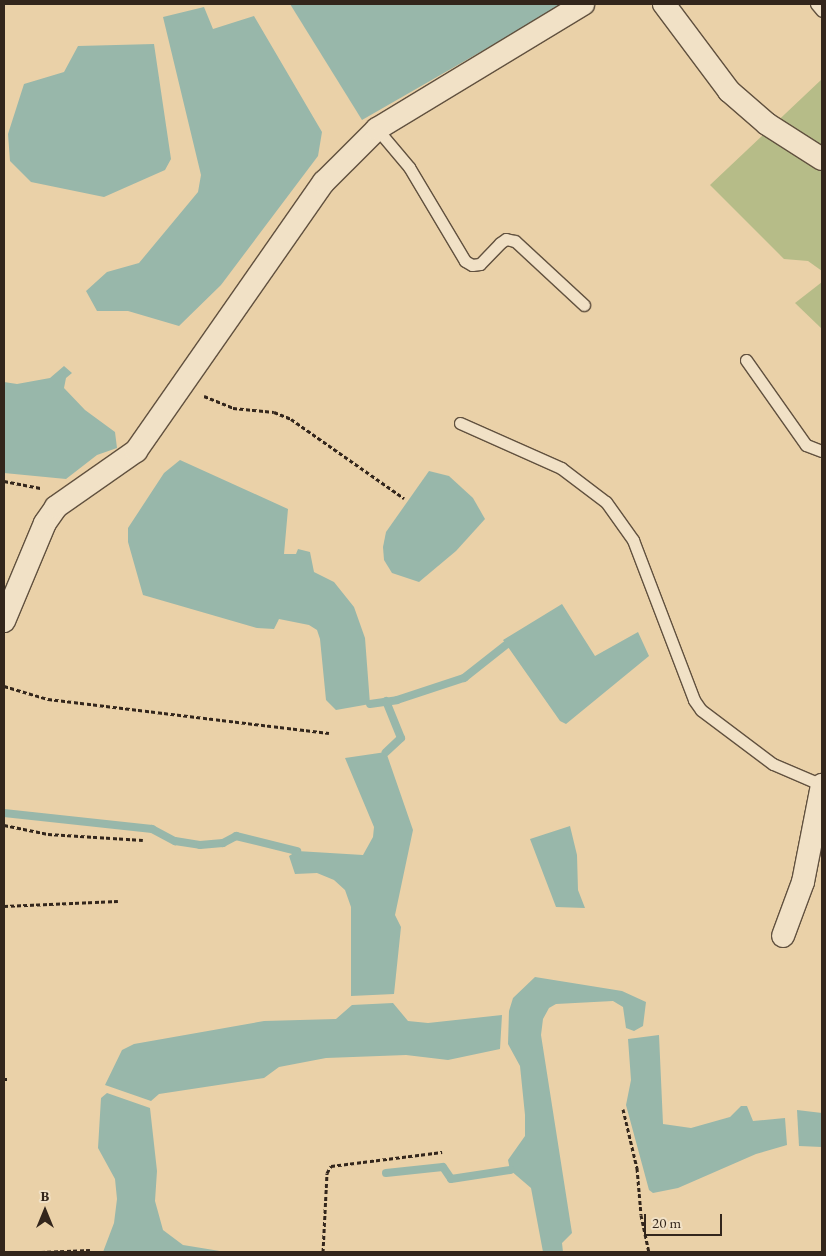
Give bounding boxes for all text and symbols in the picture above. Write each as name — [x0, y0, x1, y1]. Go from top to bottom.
north arrow — [20, 1186, 70, 1236]
text: B — [41, 1187, 49, 1205]
scale bar — [646, 1204, 724, 1236]
text: 20 m — [652, 1213, 681, 1232]

